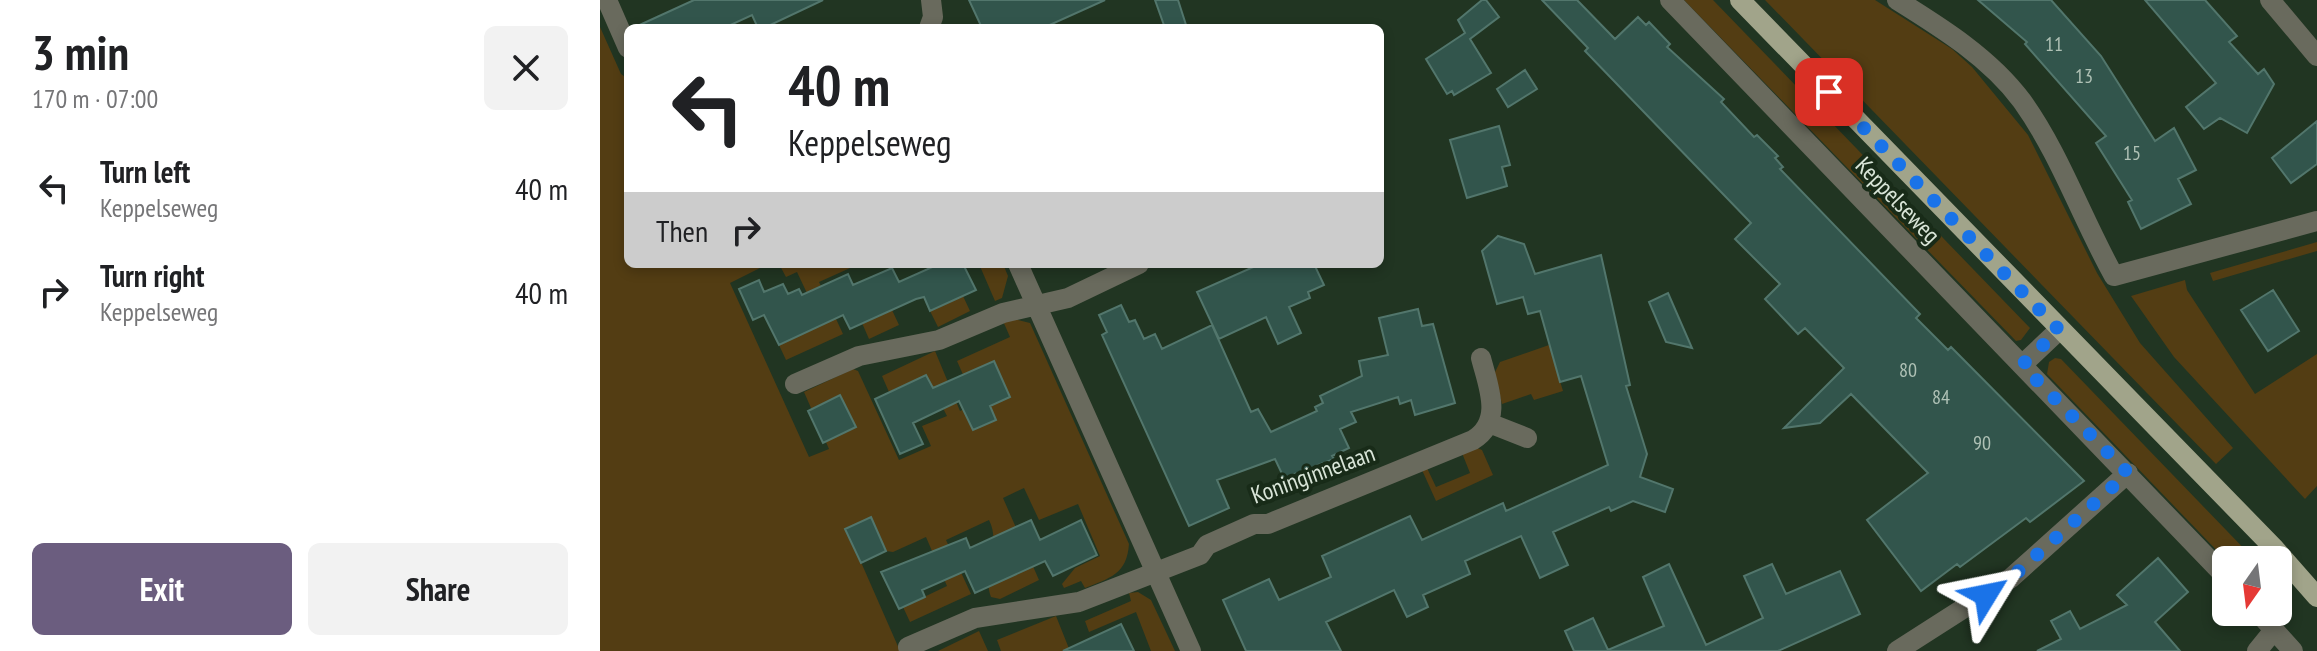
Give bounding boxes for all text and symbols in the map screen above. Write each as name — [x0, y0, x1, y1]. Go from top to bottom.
text: 3 min — [32, 21, 129, 83]
button: close — [484, 26, 568, 110]
house number: 11 — [2045, 31, 2063, 57]
text: 40 m — [788, 49, 890, 121]
icon: left — [656, 56, 760, 160]
pin — [1795, 58, 1863, 126]
house number: 13 — [2075, 63, 2093, 89]
icon: arrive — [1807, 70, 1851, 114]
text: 170 m · 07:00 — [32, 82, 158, 115]
text: Keppelseweg — [788, 119, 952, 166]
house number: 15 — [2123, 140, 2141, 166]
street label: Keppelseweg — [1849, 150, 1947, 250]
text: Turn left — [100, 152, 190, 191]
icon: left — [32, 166, 76, 210]
text: 40 m — [515, 169, 568, 208]
text: Keppelseweg — [100, 191, 218, 224]
icon: right — [724, 208, 768, 252]
text: Then — [656, 211, 708, 250]
text: Turn right — [100, 256, 204, 295]
icon: right — [32, 270, 76, 314]
text: 40 m — [515, 273, 568, 312]
text: Keppelseweg — [100, 295, 218, 328]
house number: 80 — [1899, 357, 1917, 383]
house number: 84 — [1932, 384, 1950, 410]
house number: 90 — [1973, 430, 1991, 456]
street label: Koninginnelaan — [1247, 437, 1379, 511]
button: Exit — [32, 543, 292, 635]
button: Share — [308, 543, 568, 635]
north arrow — [2212, 546, 2292, 626]
map controls — [2212, 546, 2292, 626]
position arrow — [1944, 553, 2028, 637]

